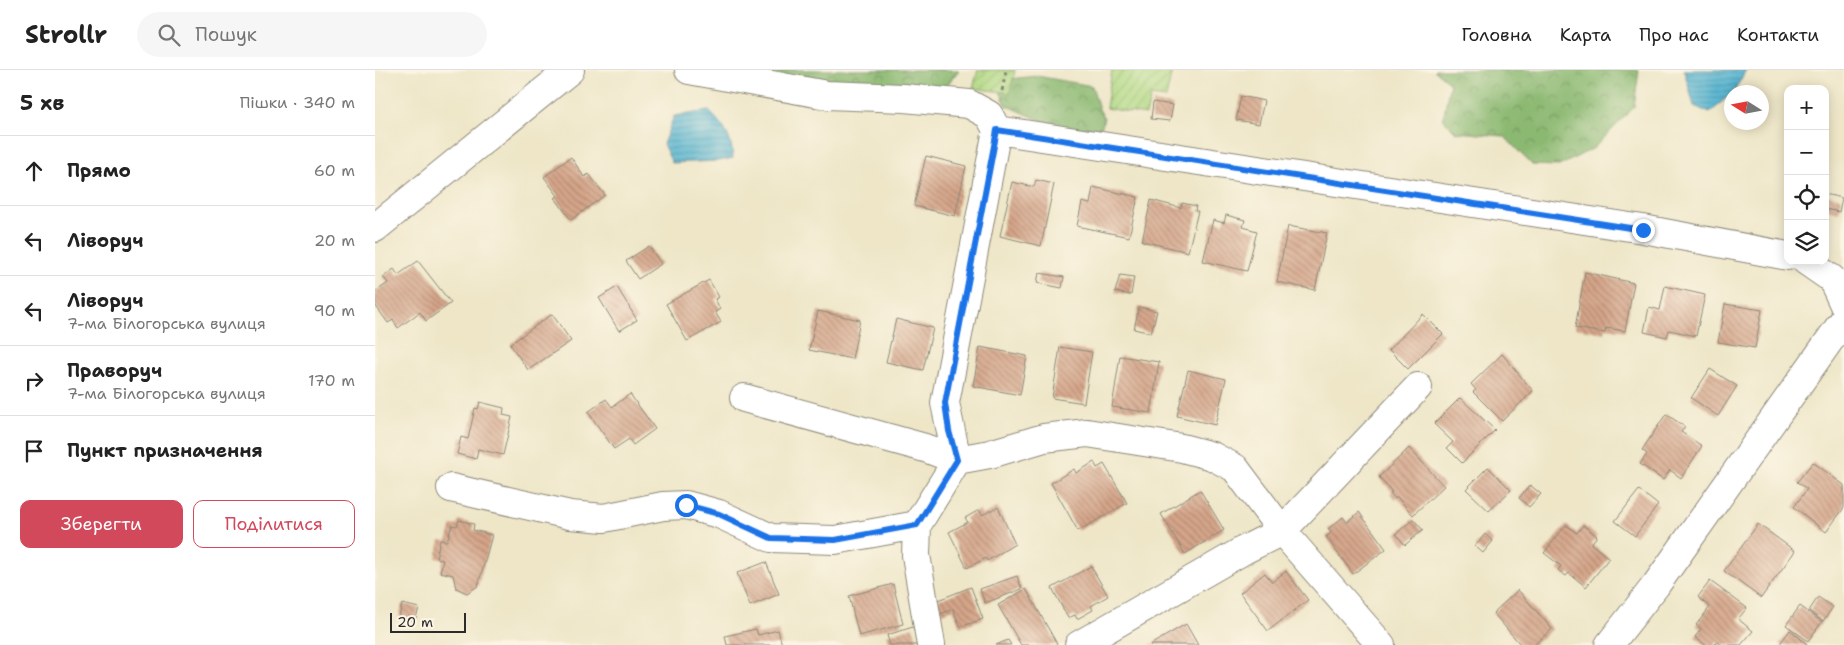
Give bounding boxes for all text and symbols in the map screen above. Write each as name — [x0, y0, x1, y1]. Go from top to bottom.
search box — [137, 12, 487, 57]
text: Strollr — [25, 19, 107, 51]
icon: search — [155, 21, 183, 49]
text: Пошук — [195, 22, 257, 47]
text: Головна — [1461, 23, 1532, 47]
text: Карта — [1560, 23, 1611, 47]
text: Про нас — [1639, 23, 1709, 47]
text: Контакти — [1737, 23, 1819, 47]
north arrow — [1724, 85, 1769, 130]
map controls — [1784, 85, 1829, 265]
button: + — [1784, 85, 1829, 130]
text: 5 хв — [20, 89, 64, 117]
text: Пішки · 340 m — [240, 92, 355, 113]
button: − — [1784, 130, 1829, 175]
icon: ahead — [20, 157, 48, 185]
text: Прямо — [67, 158, 131, 183]
text: 60 m — [314, 160, 355, 181]
button: locate — [1784, 175, 1829, 220]
route end — [1632, 219, 1655, 242]
button: layers — [1784, 220, 1829, 265]
icon: left — [20, 227, 48, 255]
text: Ліворуч — [67, 228, 143, 253]
text: 20 m — [314, 230, 355, 251]
text: Ліворуч — [67, 288, 143, 313]
icon: left — [20, 297, 48, 325]
text: 90 m — [314, 300, 355, 321]
text: 7-ма Білогорська вулиця — [67, 313, 266, 334]
text: Праворуч — [67, 358, 162, 383]
icon: right — [20, 367, 48, 395]
text: 170 m — [308, 370, 355, 391]
text: 7-ма Білогорська вулиця — [67, 383, 266, 404]
icon: arrive — [20, 437, 48, 465]
text: Пункт призначення — [67, 438, 263, 463]
route start — [675, 494, 698, 517]
button: Зберегти — [20, 500, 183, 548]
button: Поділитися — [193, 500, 355, 548]
scale bar — [390, 610, 466, 633]
text: 20 m — [397, 613, 433, 631]

